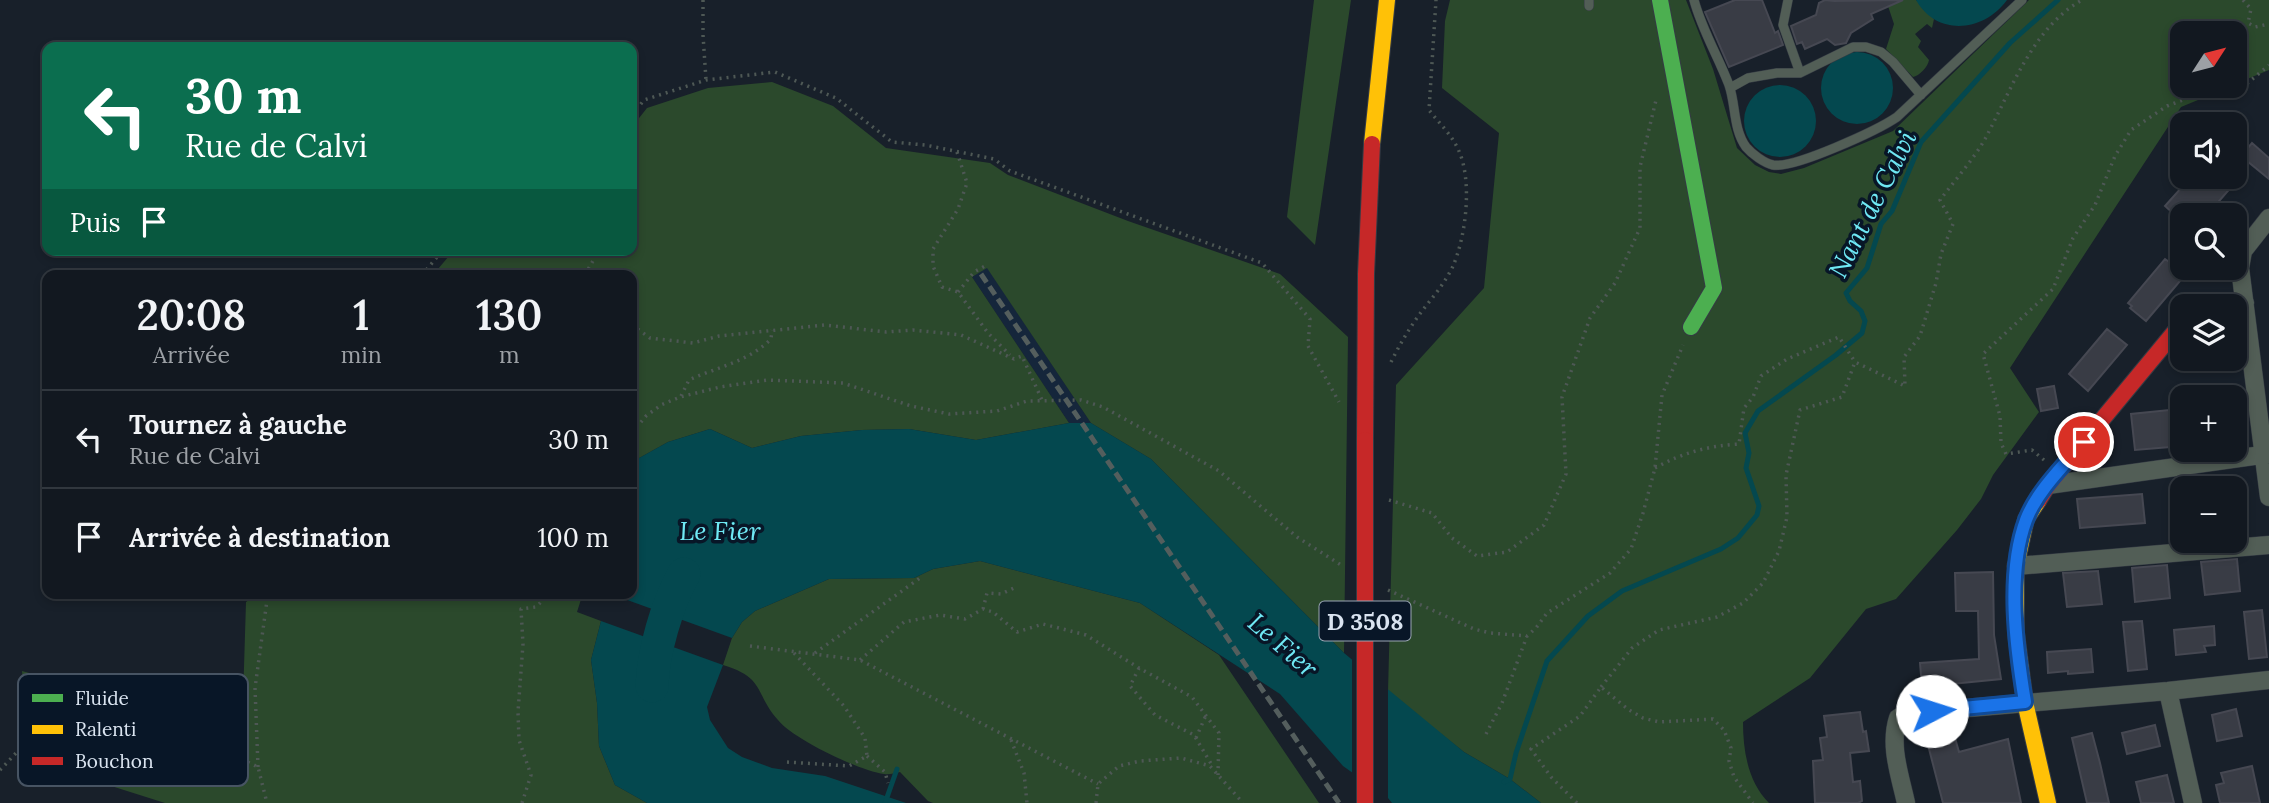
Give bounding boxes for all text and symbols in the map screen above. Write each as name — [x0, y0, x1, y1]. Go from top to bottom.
north arrow — [2170, 21, 2247, 98]
map controls — [2170, 21, 2247, 553]
text: 30 m — [185, 64, 302, 126]
icon: left — [70, 70, 161, 161]
button: sound — [2170, 112, 2247, 189]
water label: Nant de Calvi — [1821, 124, 1924, 283]
text: Rue de Calvi — [185, 125, 367, 166]
icon: arrive — [135, 203, 173, 241]
button: search — [2170, 203, 2247, 280]
text: Puis — [70, 206, 121, 239]
text: 20:08 — [136, 288, 246, 342]
text: 1 — [353, 288, 369, 342]
text: 130 — [476, 288, 543, 342]
button: layers — [2170, 294, 2247, 371]
text: Arrivée — [153, 340, 230, 369]
text: min — [341, 340, 382, 369]
text: m — [499, 340, 520, 369]
button: + — [2170, 385, 2247, 462]
text: Tournez à gauche — [129, 408, 347, 441]
pin — [2054, 412, 2114, 472]
icon: left — [70, 420, 108, 458]
text: 30 m — [548, 423, 609, 456]
icon: arrive — [2065, 423, 2103, 461]
text: Rue de Calvi — [129, 441, 260, 470]
button: − — [2170, 476, 2247, 553]
water label: Le Fier — [679, 514, 761, 547]
icon: arrive — [70, 518, 108, 556]
text: Arrivée à destination — [129, 521, 390, 554]
text: 100 m — [537, 521, 609, 554]
road number: D 3508 — [1320, 601, 1410, 640]
water label: Le Fier — [1241, 606, 1325, 684]
legend — [18, 674, 248, 786]
position arrow — [1895, 674, 1969, 748]
text: Fluide — [75, 686, 129, 710]
text: Ralenti — [75, 717, 136, 741]
text: Bouchon — [75, 749, 153, 773]

